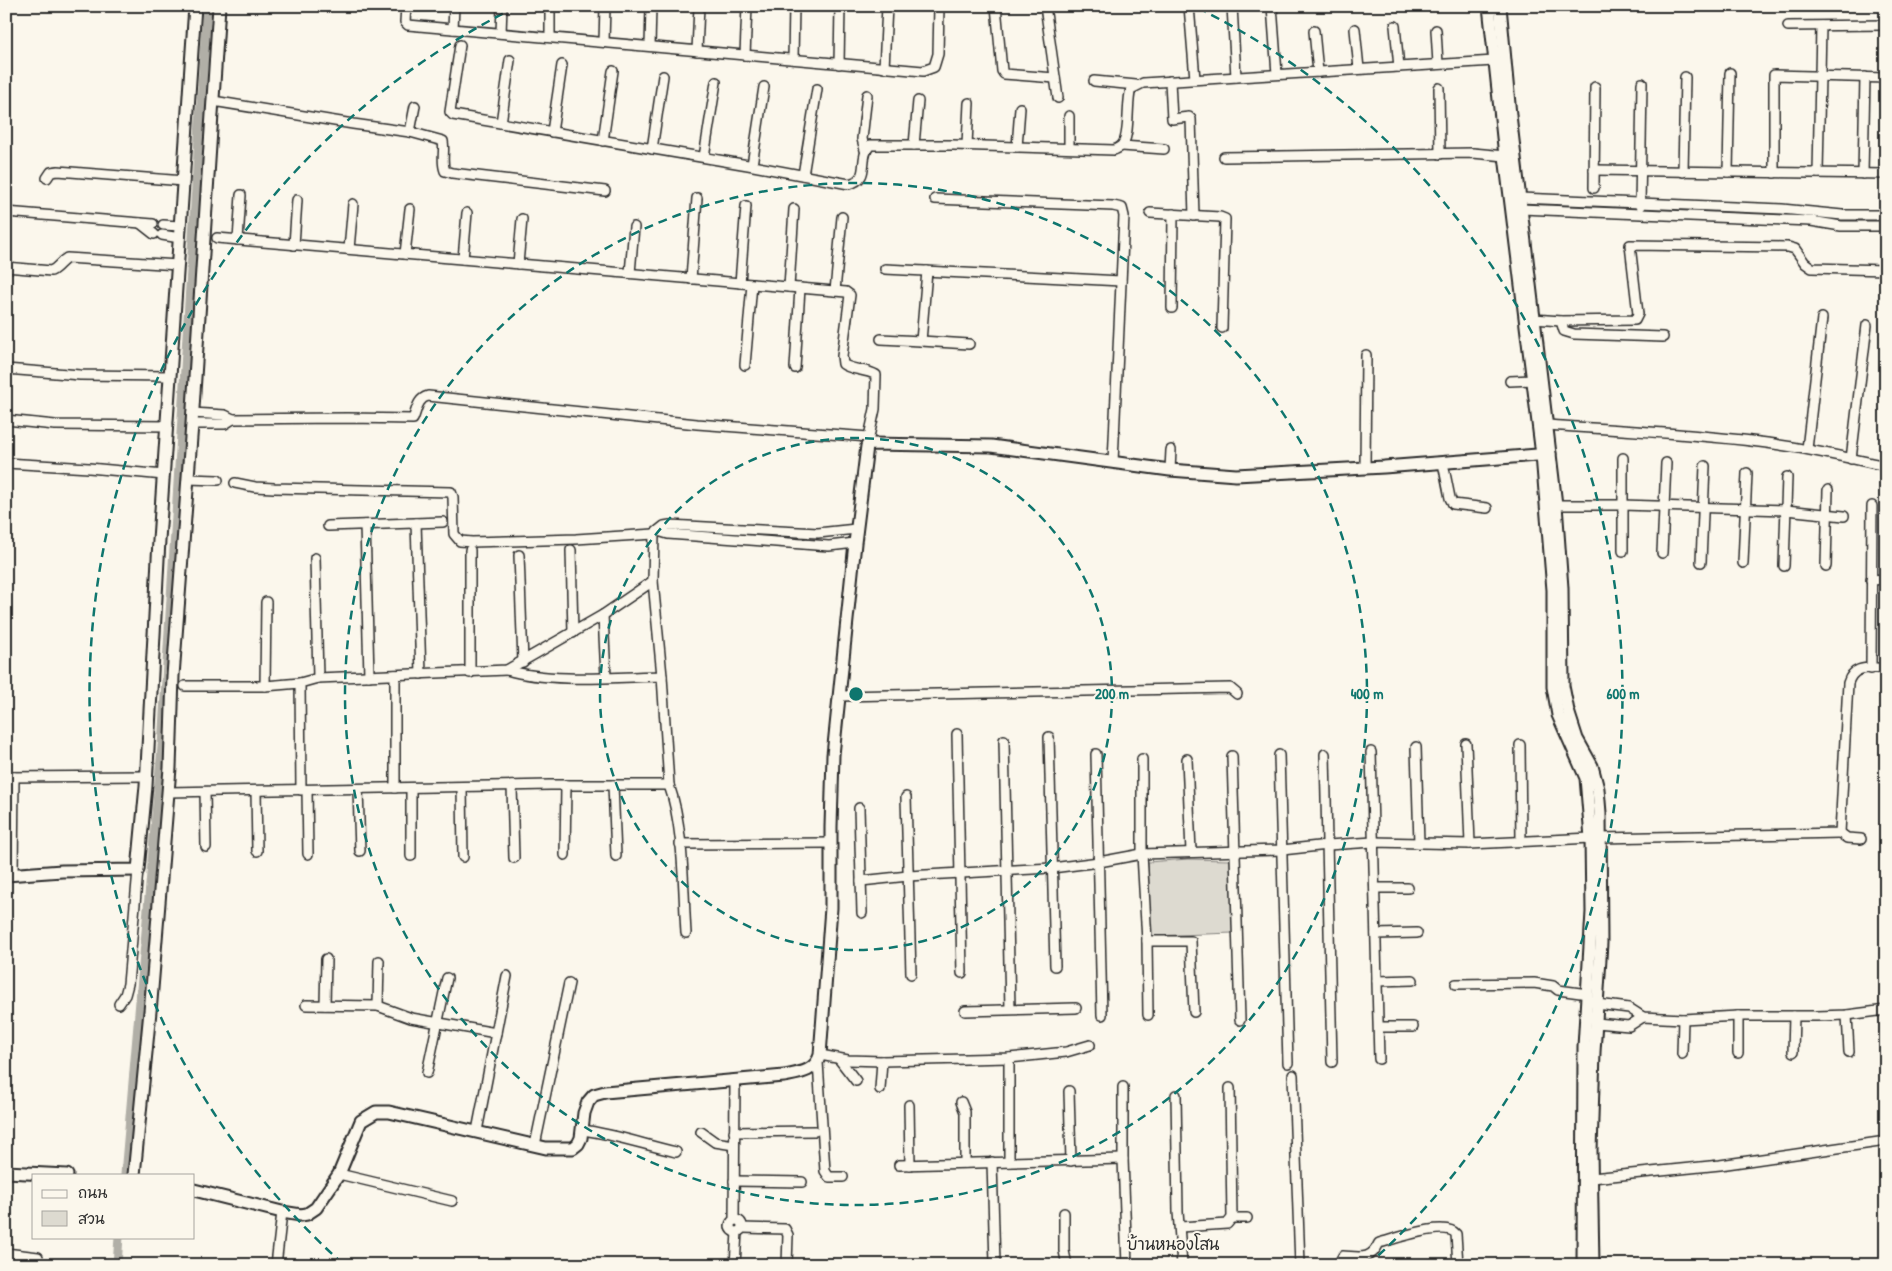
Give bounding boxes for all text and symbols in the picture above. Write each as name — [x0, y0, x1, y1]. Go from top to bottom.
text: 200 m — [1095, 683, 1129, 704]
text: 400 m — [1351, 683, 1383, 704]
text: 600 m — [1606, 683, 1640, 704]
centre of rings — [847, 685, 865, 703]
legend — [32, 1174, 195, 1238]
text: ถนน — [78, 1182, 107, 1203]
text: สวน — [78, 1208, 105, 1229]
district label: บ้านหนองโสน — [1127, 1233, 1220, 1255]

